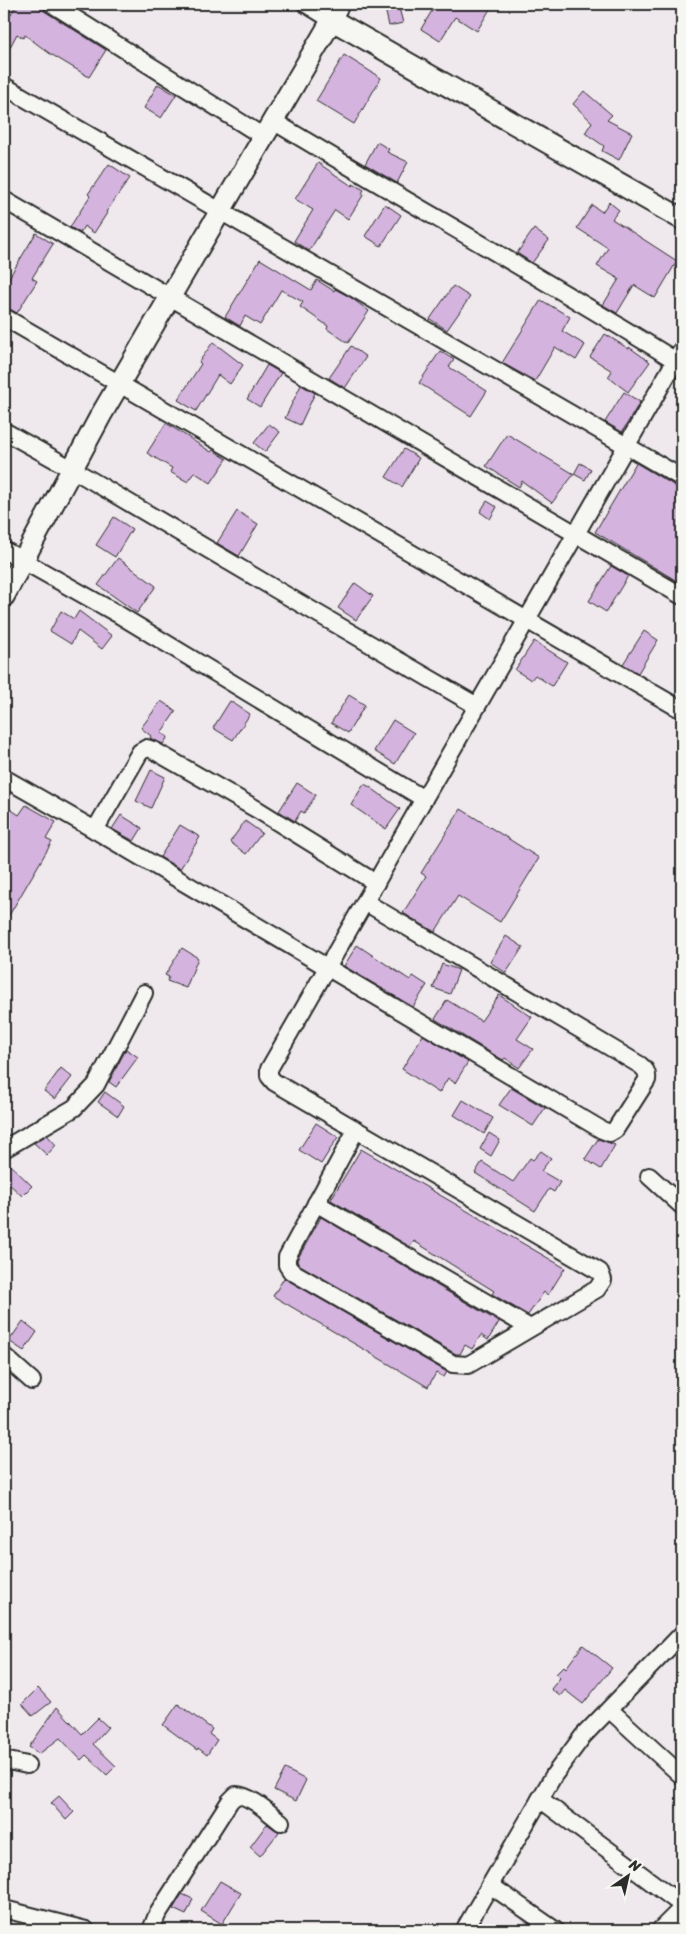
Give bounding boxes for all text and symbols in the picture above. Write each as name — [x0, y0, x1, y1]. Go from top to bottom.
north arrow — [604, 1852, 654, 1902]
text: N — [623, 1852, 646, 1879]

